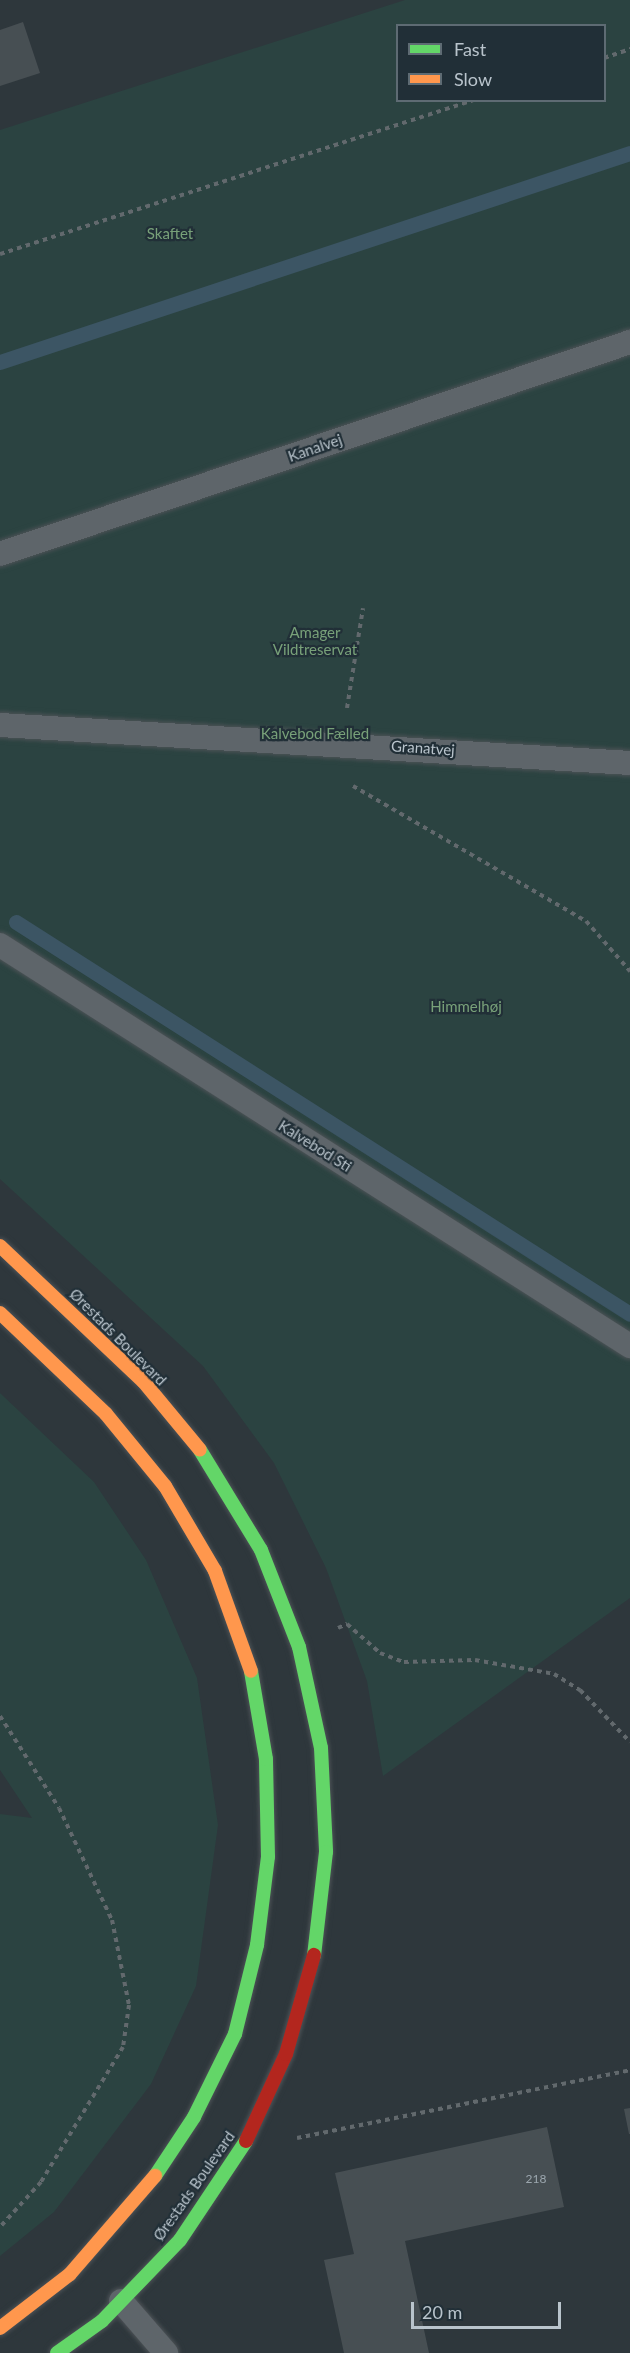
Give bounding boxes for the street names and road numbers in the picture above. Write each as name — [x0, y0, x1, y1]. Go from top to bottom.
street label: Kanalvej — [286, 430, 344, 466]
street label: Granatvej — [391, 737, 455, 759]
street label: Kalvebod Sti — [275, 1117, 355, 1175]
street label: Ørestads Boulevard — [66, 1285, 170, 1389]
street label: Ørestads Boulevard — [150, 2128, 238, 2244]

